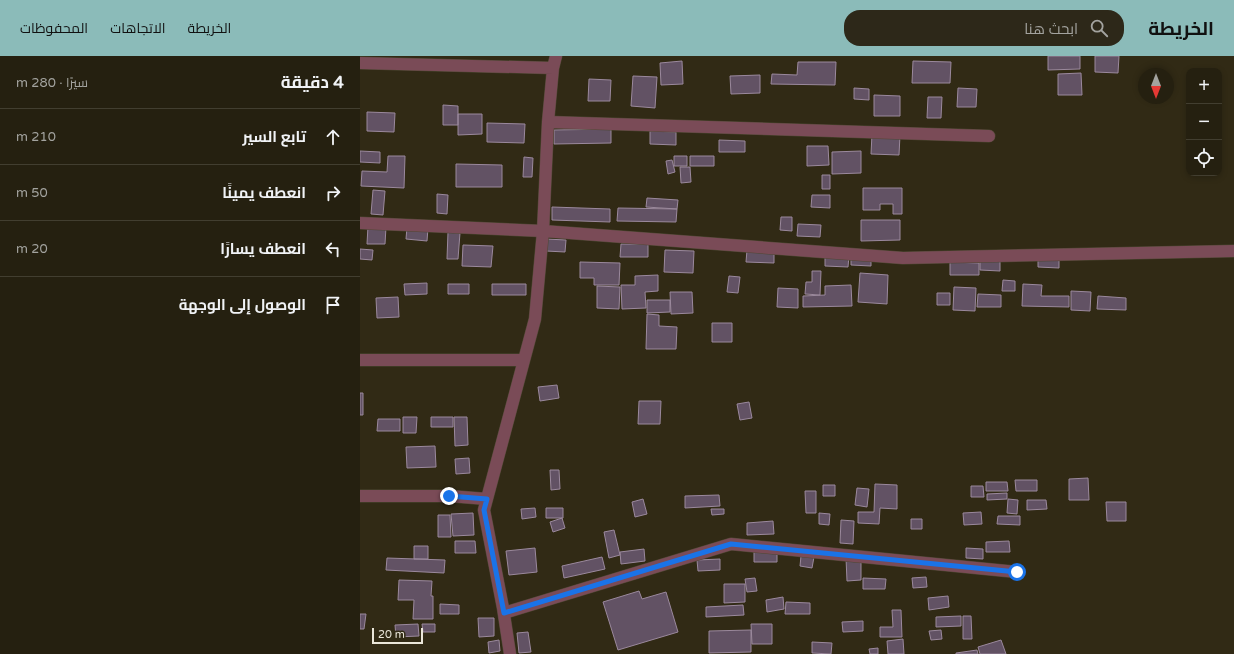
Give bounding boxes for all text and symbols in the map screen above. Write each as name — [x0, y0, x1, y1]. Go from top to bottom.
search box — [844, 10, 1124, 46]
icon: search — [1088, 17, 1110, 39]
text: الخريطة — [1148, 18, 1214, 40]
text: المحفوظات — [20, 20, 88, 37]
text: الاتجاهات — [110, 20, 166, 37]
text: الخريطة — [188, 20, 231, 37]
text: ابحث هنا — [1024, 20, 1078, 38]
north arrow — [1138, 68, 1174, 104]
map controls — [1186, 68, 1222, 176]
button: + — [1186, 68, 1222, 104]
text: 4 دقيقة — [281, 72, 344, 93]
text: سيرًا · 280 m — [16, 75, 88, 91]
button: − — [1186, 104, 1222, 140]
icon: ahead — [322, 126, 344, 148]
text: تابع السير — [242, 128, 306, 146]
text: 210 m — [16, 129, 56, 145]
button: locate — [1186, 140, 1222, 176]
icon: right — [322, 182, 344, 204]
text: انعطف يمينًا — [222, 184, 306, 202]
text: 50 m — [16, 185, 48, 201]
icon: left — [322, 238, 344, 260]
text: انعطف يسارًا — [220, 240, 306, 258]
text: 20 m — [16, 241, 48, 257]
icon: arrive — [322, 294, 344, 316]
text: الوصول إلى الوجهة — [179, 296, 306, 314]
route end — [440, 487, 458, 505]
route start — [1008, 563, 1026, 581]
scale bar — [372, 626, 423, 645]
text: 20 m — [378, 628, 405, 641]

